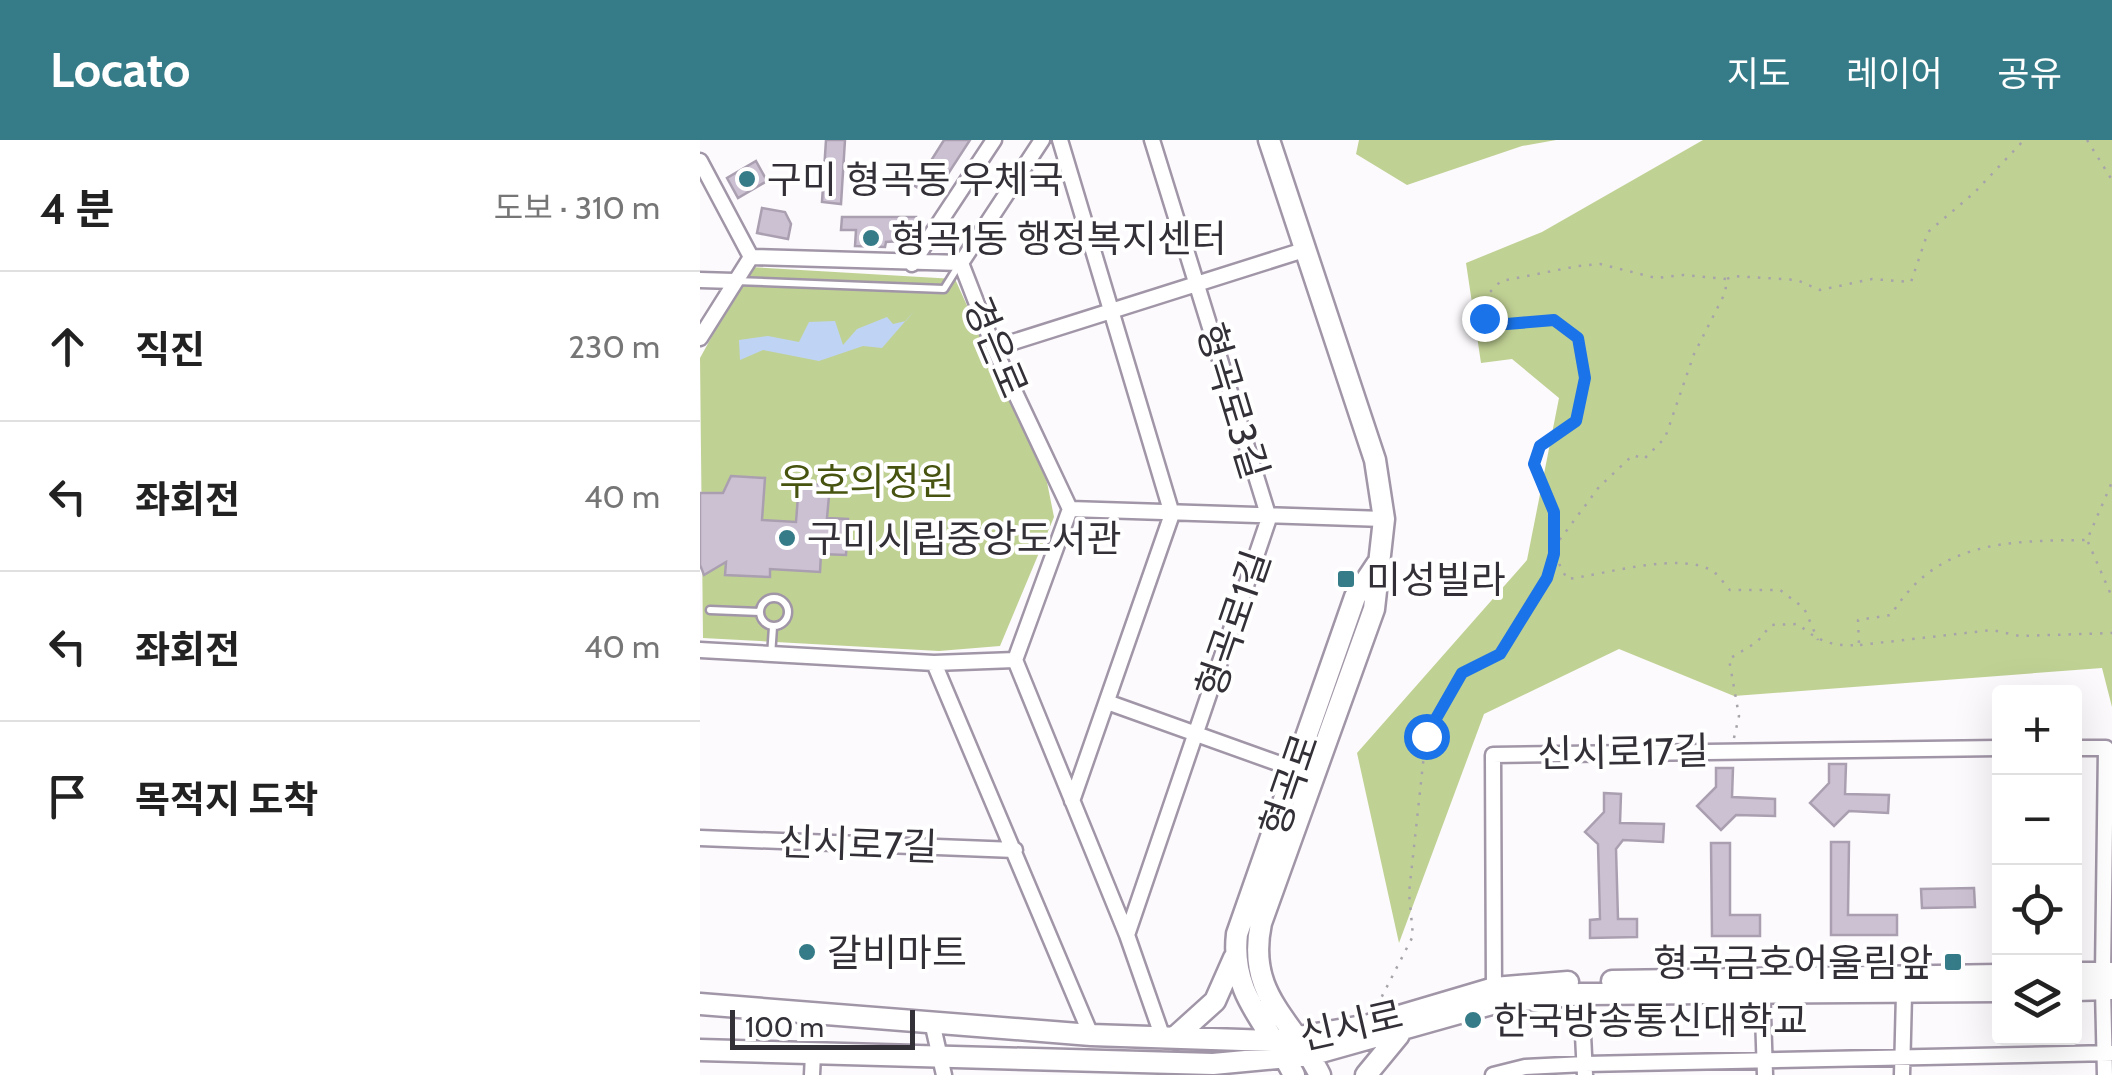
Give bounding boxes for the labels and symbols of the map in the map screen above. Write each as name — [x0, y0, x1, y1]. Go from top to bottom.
place label: 구미 형곡동 우체국 — [767, 156, 1064, 203]
marker: 구미 형곡동 우체국 — [736, 168, 758, 190]
place label: 형곡1동 행정복지센터 — [891, 215, 1227, 262]
marker: 형곡1동 행정복지센터 — [860, 227, 882, 249]
street label: 경은로 — [954, 290, 1038, 404]
route end — [1462, 296, 1508, 342]
street label: 형곡로3길 — [1187, 317, 1279, 485]
park label: 우호의정원 — [780, 458, 954, 505]
place label: 구미시립중앙도서관 — [807, 515, 1122, 562]
marker: 구미시립중앙도서관 — [776, 527, 798, 549]
street label: 형곡로1길 — [1186, 544, 1280, 704]
place label: 미성빌라 — [1366, 556, 1506, 603]
marker: 미성빌라 — [1335, 568, 1357, 590]
route start — [1404, 714, 1450, 760]
street label: 신시로17길 — [1537, 727, 1709, 777]
street label: 형곡로 — [1250, 728, 1328, 842]
street label: 신시로7길 — [778, 818, 938, 870]
place label: 갈비마트 — [827, 929, 967, 976]
place label: 형곡금호어울림앞 — [1653, 939, 1933, 986]
marker: 갈비마트 — [796, 941, 818, 963]
marker: 형곡금호어울림앞 — [1942, 951, 1964, 973]
street label: 신시로 — [1295, 990, 1407, 1060]
place label: 한국방송통신대학교 — [1493, 997, 1808, 1044]
scale bar — [730, 1005, 915, 1050]
marker: 한국방송통신대학교 — [1462, 1009, 1484, 1031]

